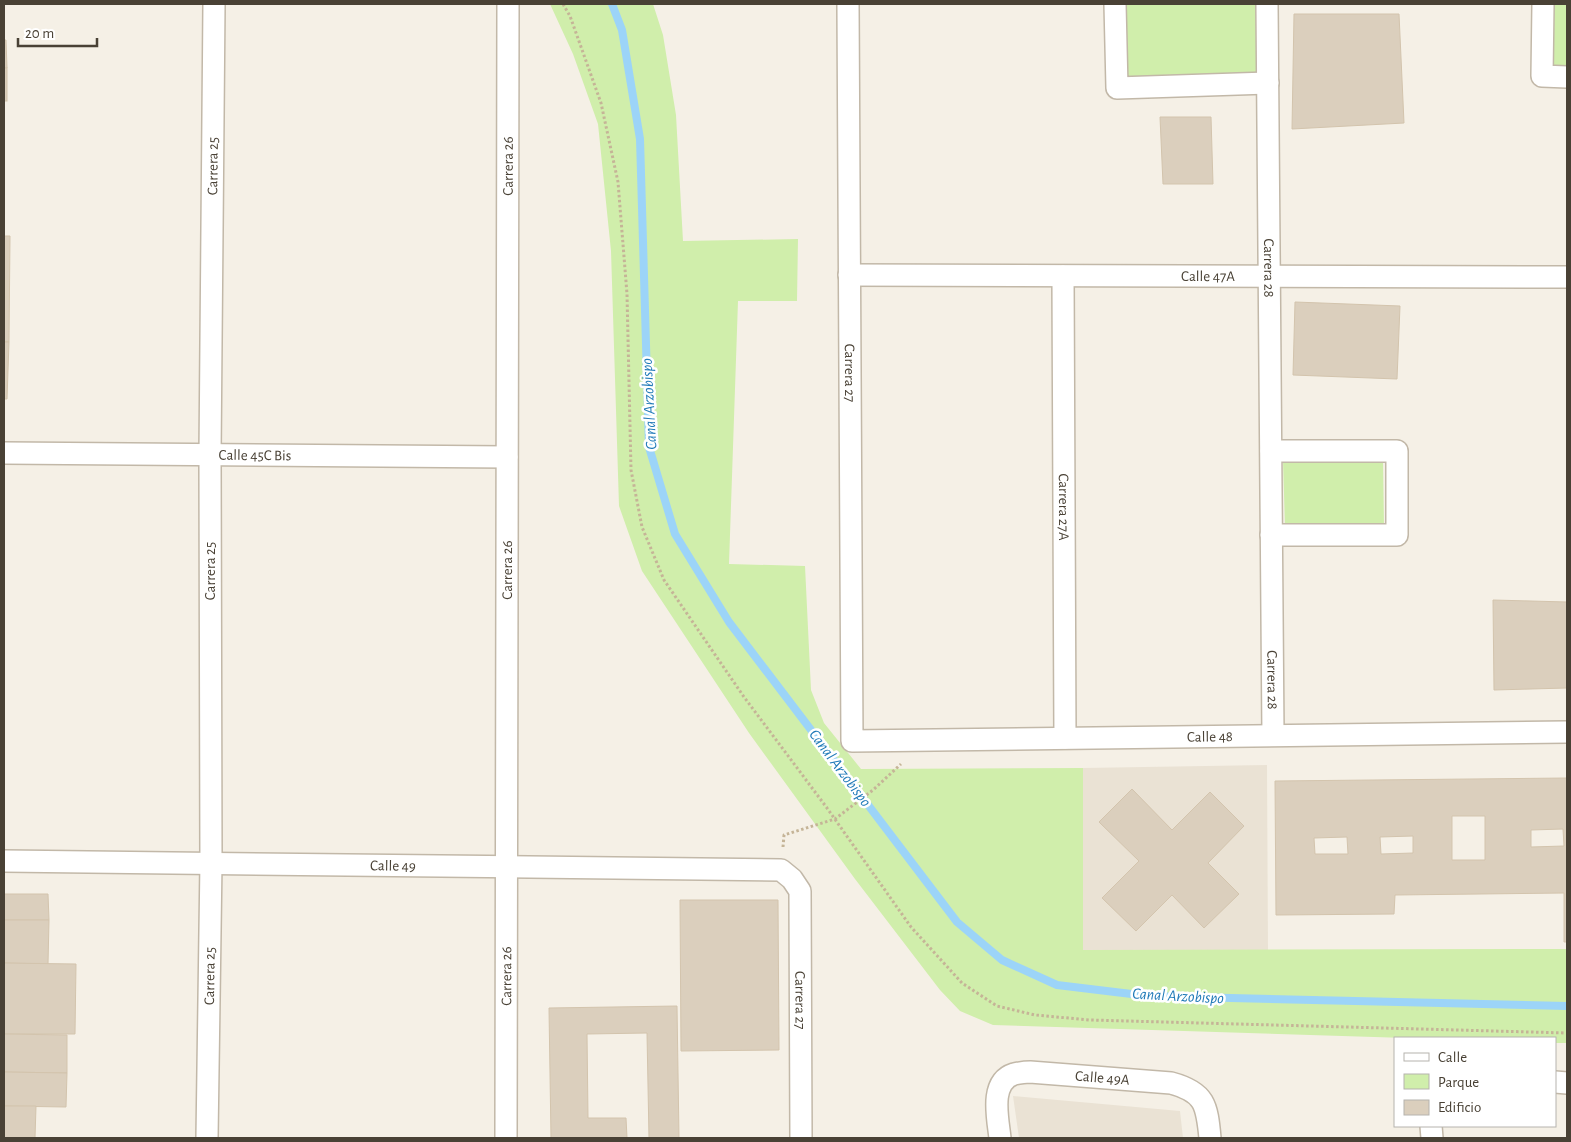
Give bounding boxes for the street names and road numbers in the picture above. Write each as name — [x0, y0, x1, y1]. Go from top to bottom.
street label: Carrera 26 — [500, 136, 515, 196]
street label: Carrera 25 — [205, 137, 220, 195]
street label: Carrera 28 — [1261, 238, 1277, 298]
street label: Calle 47A — [1181, 268, 1235, 284]
street label: Carrera 27 — [842, 344, 858, 402]
street label: Calle 45C Bis — [219, 447, 291, 463]
street label: Carrera 27A — [1056, 473, 1072, 541]
street label: Carrera 26 — [499, 540, 515, 600]
street label: Carrera 25 — [203, 542, 218, 600]
street label: Carrera 28 — [1265, 650, 1280, 710]
street label: Calle 48 — [1187, 729, 1233, 744]
street label: Calle 49 — [370, 858, 416, 873]
street label: Carrera 26 — [499, 946, 514, 1006]
street label: Carrera 25 — [201, 947, 217, 1005]
street label: Carrera 27 — [793, 971, 808, 1030]
street label: Calle 49A — [1075, 1068, 1130, 1087]

